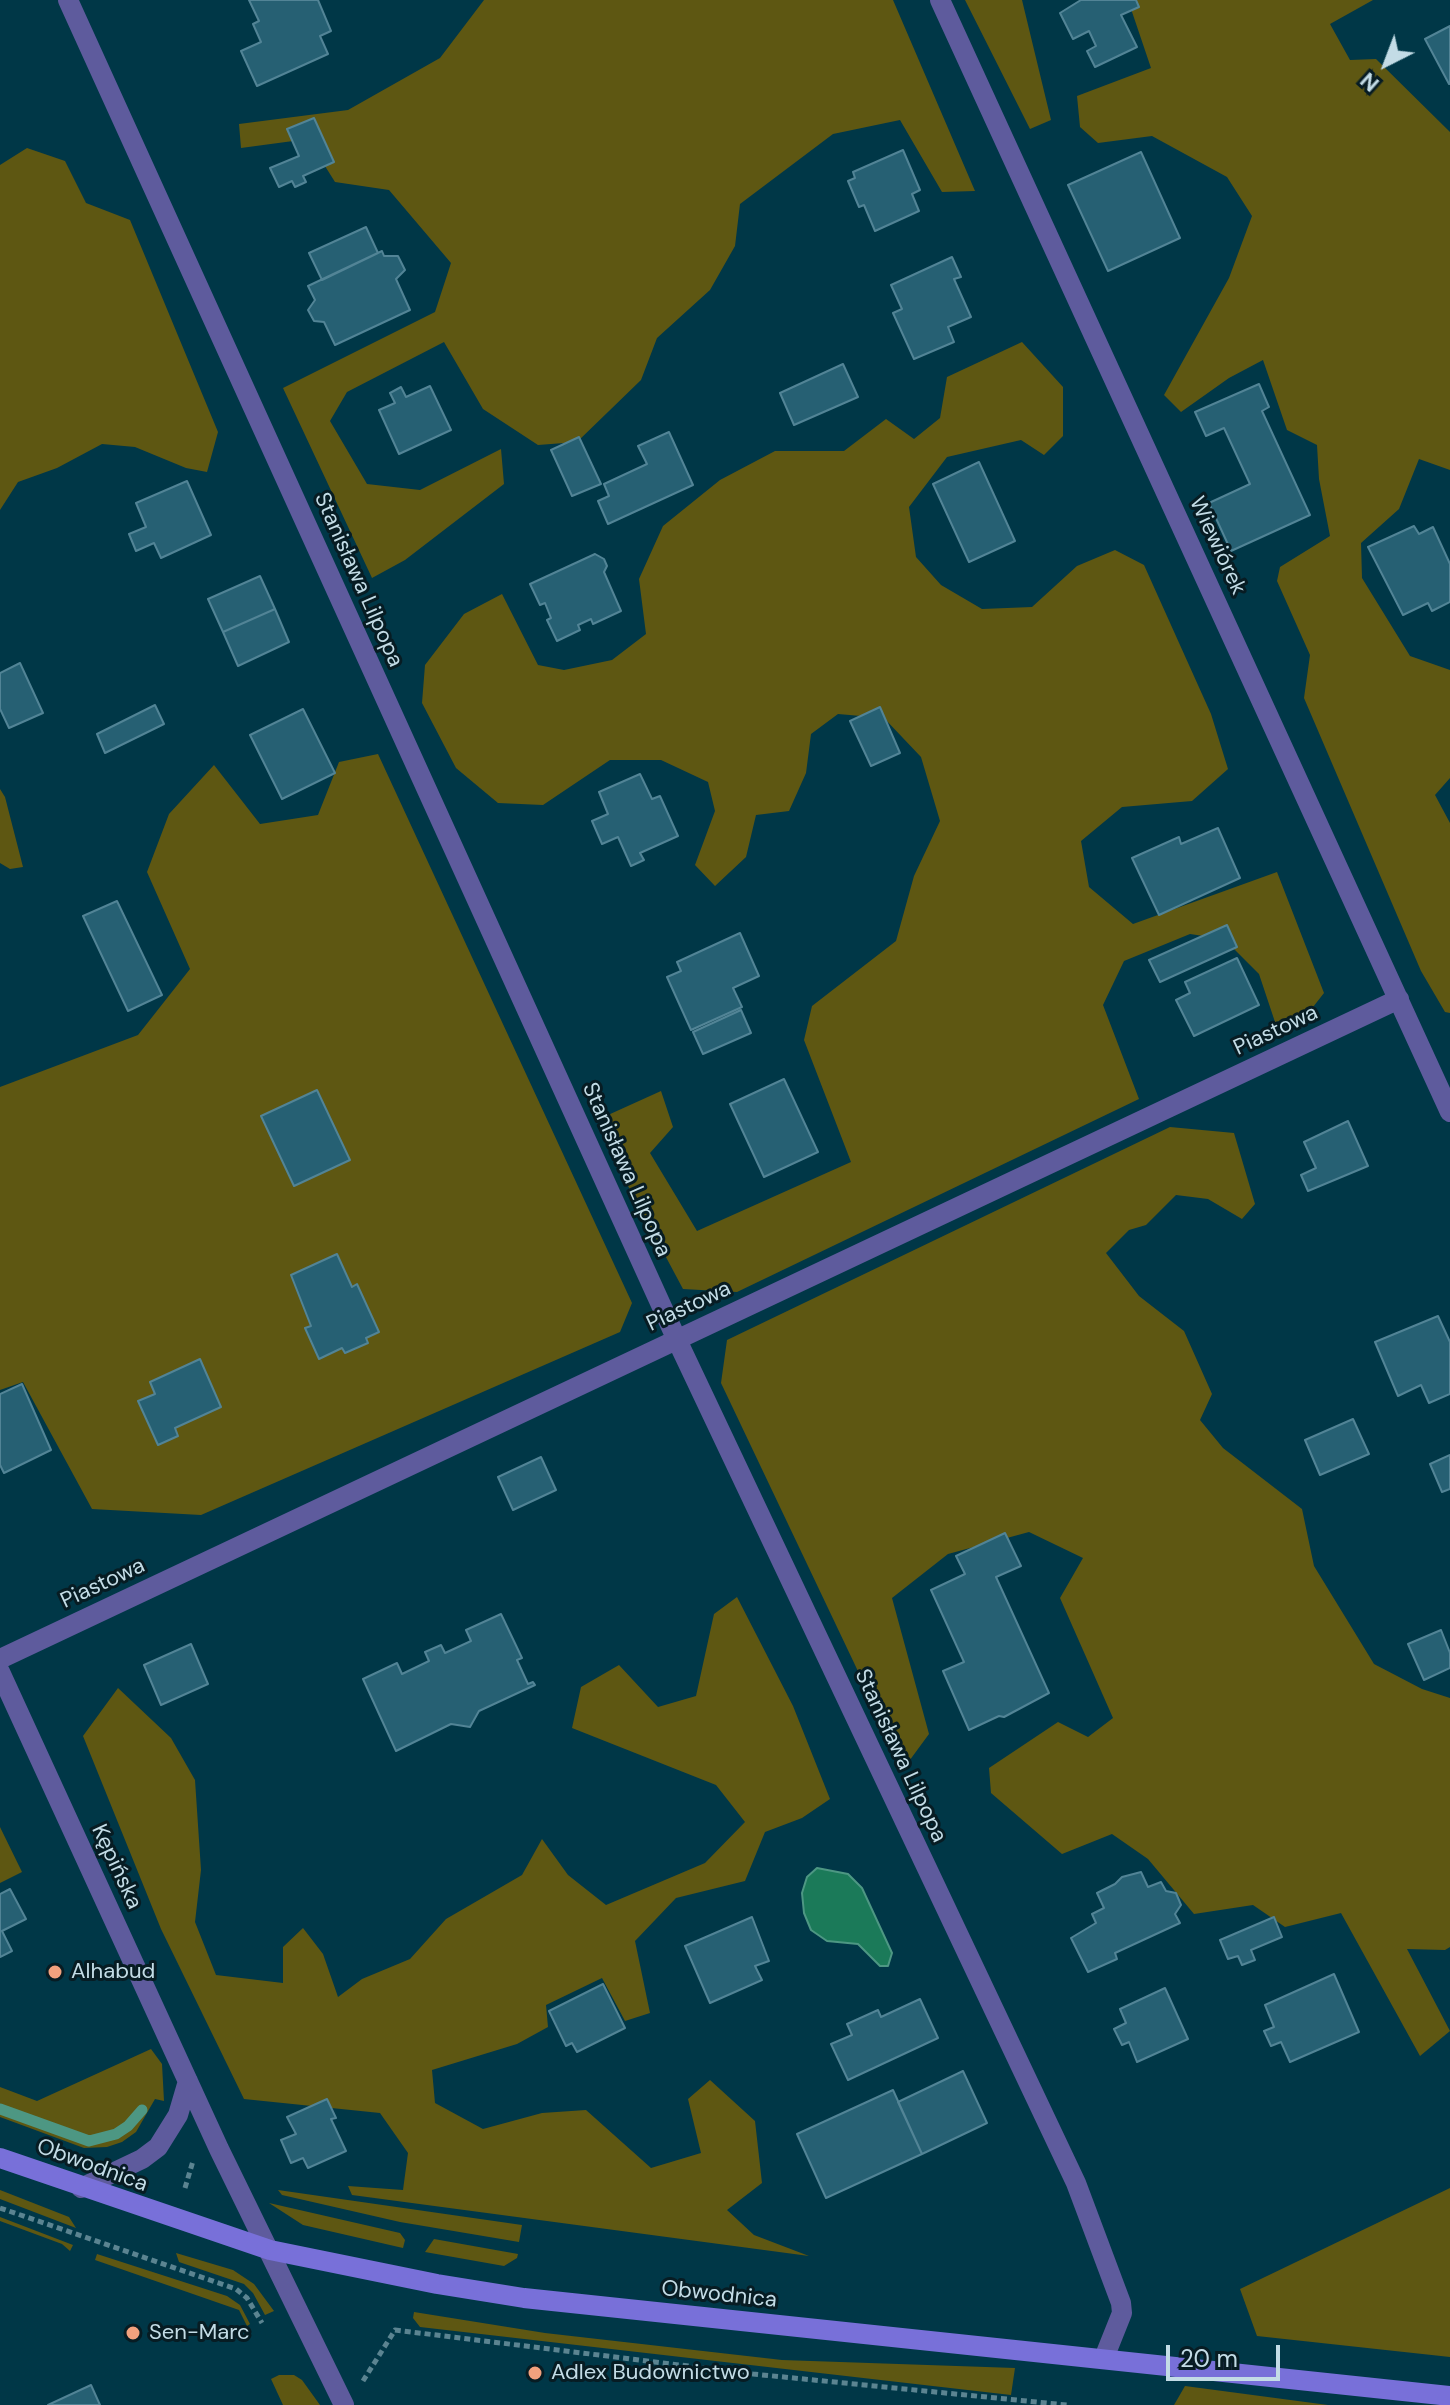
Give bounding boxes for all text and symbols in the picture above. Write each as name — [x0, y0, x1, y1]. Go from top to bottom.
north arrow — [1346, 24, 1426, 104]
text: N — [1354, 66, 1385, 98]
street label: Stanisława Lilpopa — [308, 489, 408, 671]
street label: Wiewiórek — [1183, 493, 1251, 599]
street label: Piastowa — [1230, 1000, 1322, 1062]
street label: Stanisława Lilpopa — [576, 1079, 676, 1261]
street label: Piastowa — [643, 1276, 735, 1338]
street label: Piastowa — [57, 1553, 149, 1615]
street label: Stanisława Lilpopa — [848, 1665, 952, 1847]
street label: Kępińska — [85, 1820, 147, 1914]
place label: Alhabud — [71, 1959, 155, 1985]
marker: Alhabud — [46, 1963, 64, 1981]
street label: Obwodnica — [33, 2134, 151, 2198]
street label: Obwodnica — [660, 2276, 778, 2314]
place label: Sen-Marc — [149, 2320, 250, 2346]
marker: Sen-Marc — [124, 2324, 142, 2342]
scale bar — [1170, 2329, 1284, 2379]
text: 20 m — [1180, 2343, 1238, 2374]
place label: Adlex Budownictwo — [551, 2360, 750, 2386]
marker: Adlex Budownictwo — [526, 2364, 544, 2382]

